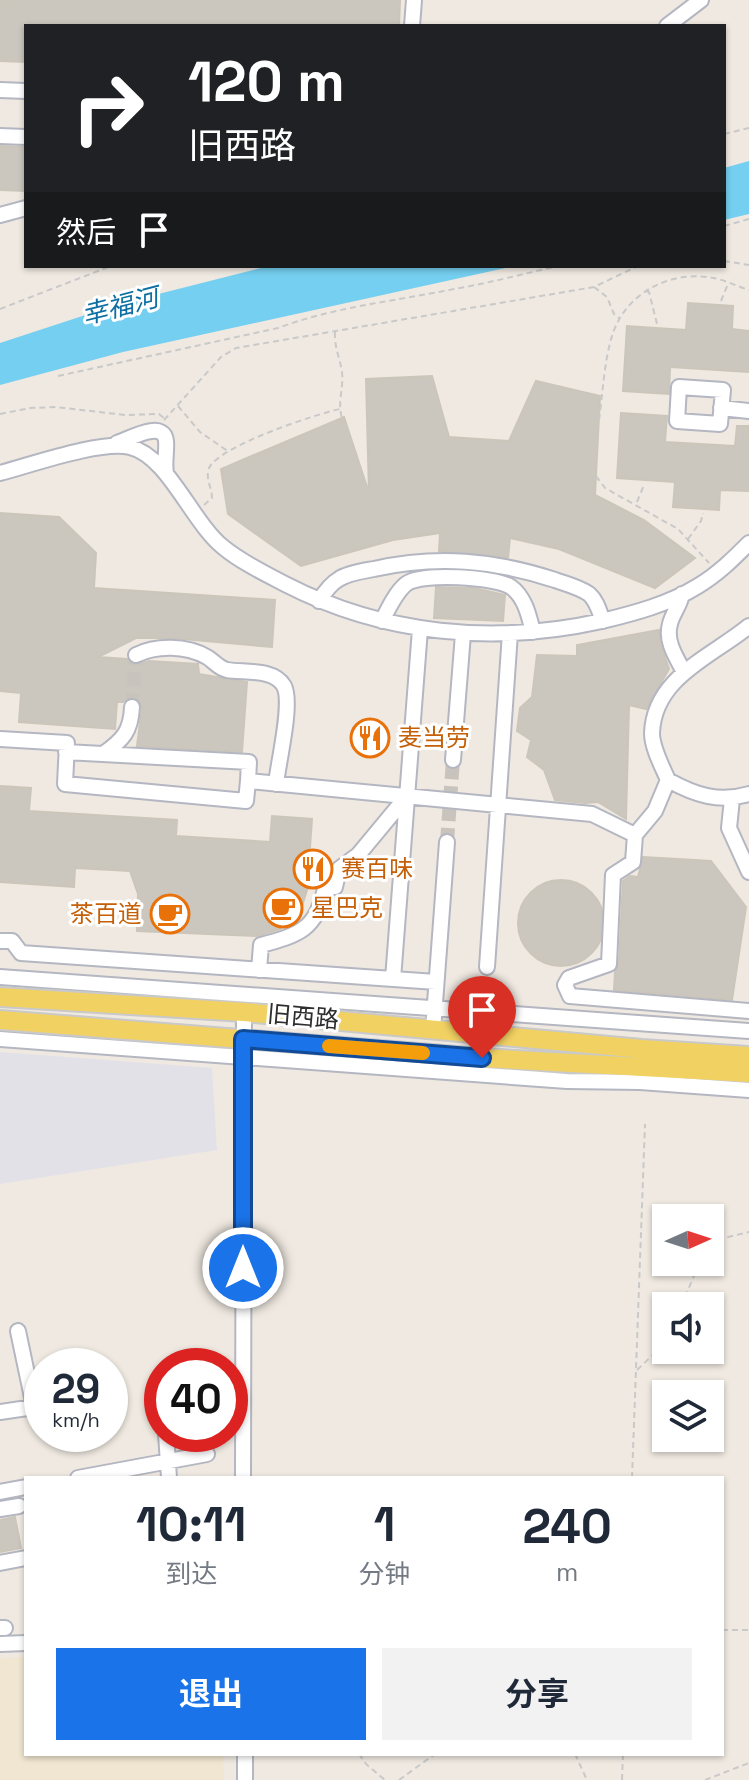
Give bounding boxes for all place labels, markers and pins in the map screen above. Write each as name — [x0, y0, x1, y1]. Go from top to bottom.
restaurant icon: 麦当劳 — [349, 717, 391, 759]
place label: 麦当劳 — [398, 722, 470, 753]
restaurant icon: 赛百味 — [292, 848, 334, 890]
place label: 赛百味 — [341, 853, 413, 884]
cafe icon: 星巴克 — [262, 887, 304, 929]
place label: 星巴克 — [311, 892, 383, 923]
cafe icon: 茶百道 — [149, 893, 191, 935]
place label: 茶百道 — [70, 898, 142, 929]
pin — [448, 976, 516, 1058]

